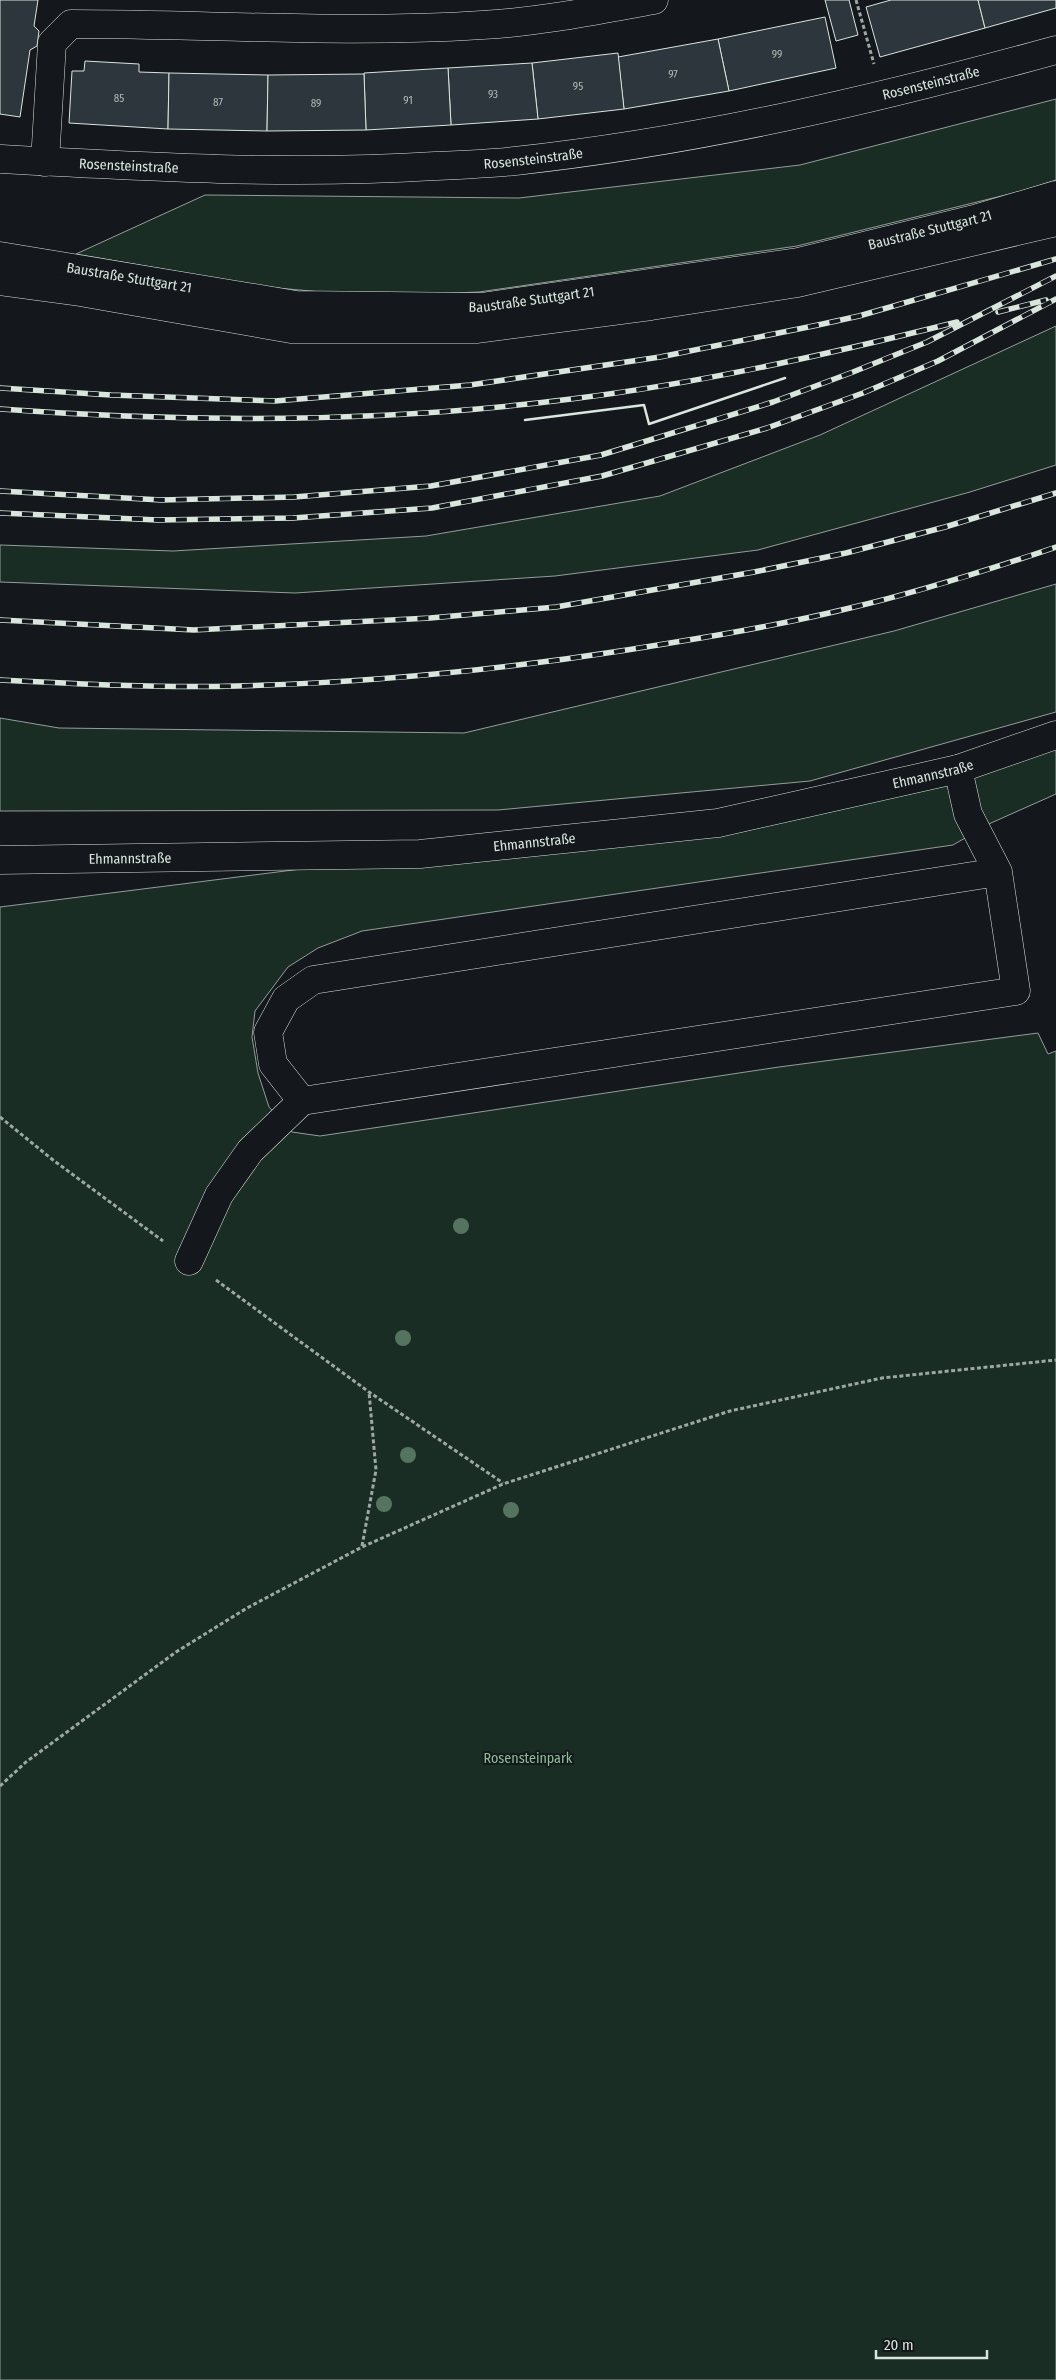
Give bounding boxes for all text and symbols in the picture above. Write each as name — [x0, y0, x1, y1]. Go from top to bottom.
house number: 99 — [772, 48, 782, 61]
street label: Rosensteinstraße — [881, 62, 981, 103]
house number: 97 — [668, 68, 678, 81]
house number: 95 — [573, 80, 583, 93]
house number: 93 — [488, 88, 498, 101]
house number: 85 — [114, 92, 124, 105]
house number: 91 — [403, 94, 413, 107]
house number: 87 — [213, 96, 223, 109]
house number: 89 — [311, 97, 321, 110]
street label: Rosensteinstraße — [483, 144, 584, 172]
street label: Rosensteinstraße — [79, 155, 179, 176]
street label: Baustraße Stuttgart 21 — [866, 206, 994, 253]
street label: Baustraße Stuttgart 21 — [65, 259, 193, 296]
street label: Baustraße Stuttgart 21 — [469, 283, 595, 316]
street label: Ehmannstraße — [891, 756, 976, 792]
street label: Ehmannstraße — [492, 829, 576, 855]
street label: Ehmannstraße — [89, 849, 172, 867]
park label: Rosensteinpark — [484, 1750, 573, 1767]
scale bar — [876, 2328, 987, 2360]
text: 20 m — [884, 2336, 914, 2354]

